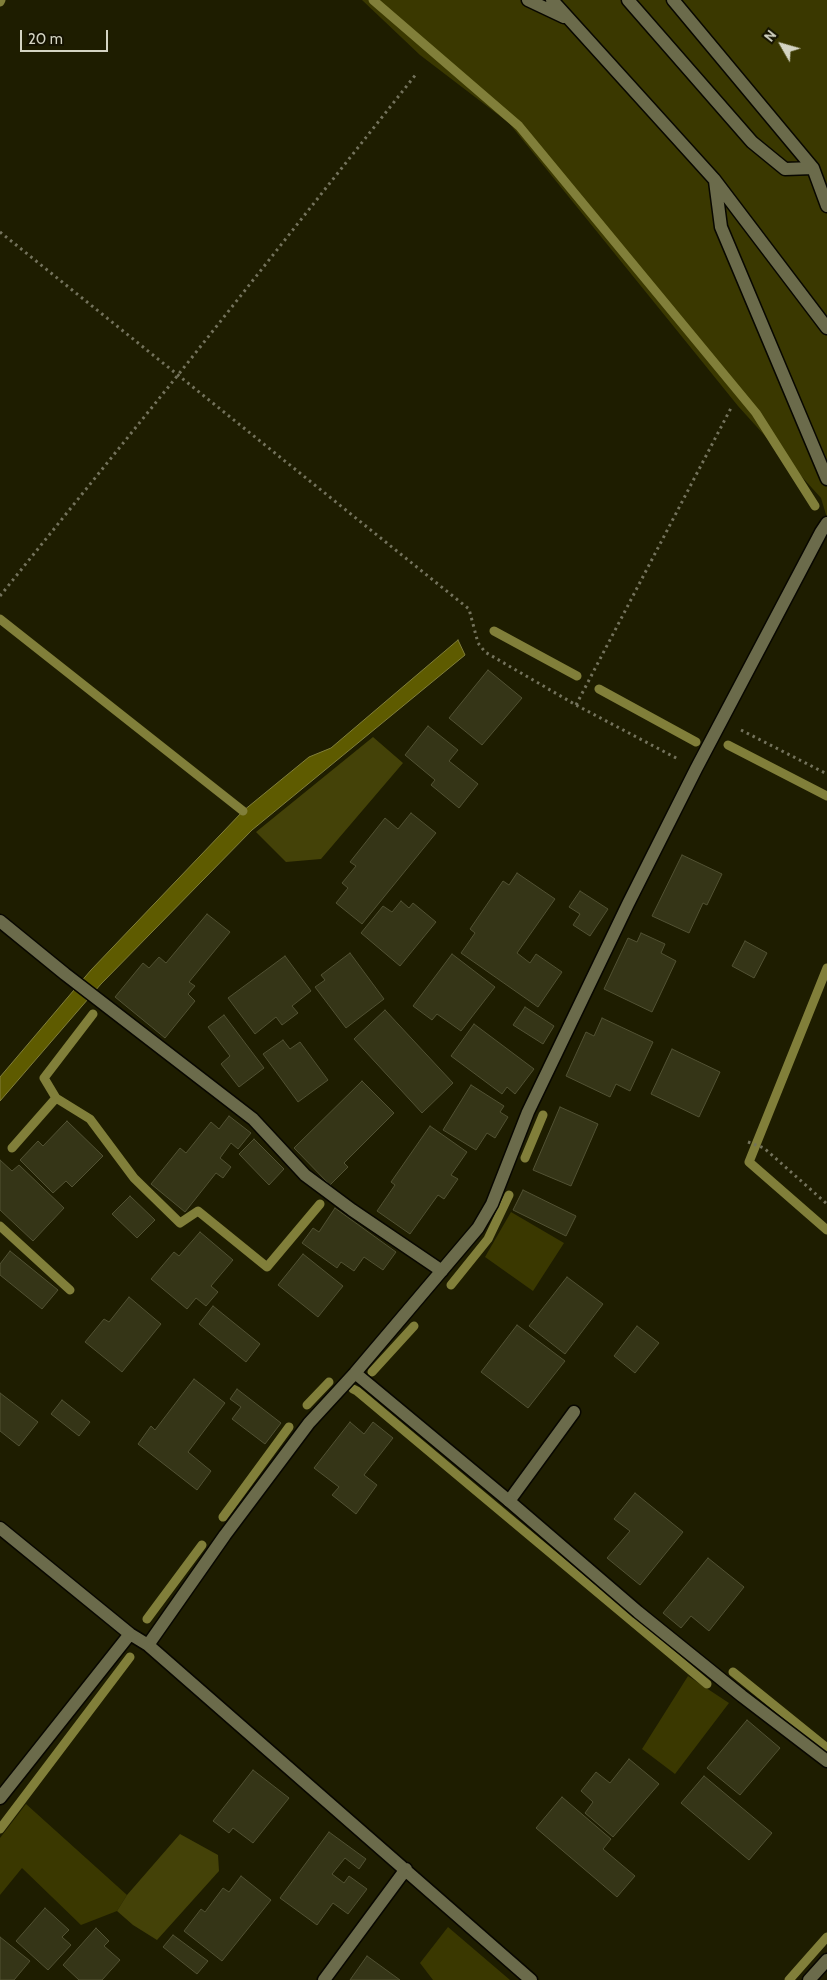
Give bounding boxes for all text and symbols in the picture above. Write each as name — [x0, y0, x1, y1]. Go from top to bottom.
scale bar — [22, 20, 110, 52]
north arrow — [757, 20, 807, 70]
text: N — [760, 26, 780, 45]
text: 20 m — [28, 30, 63, 48]

